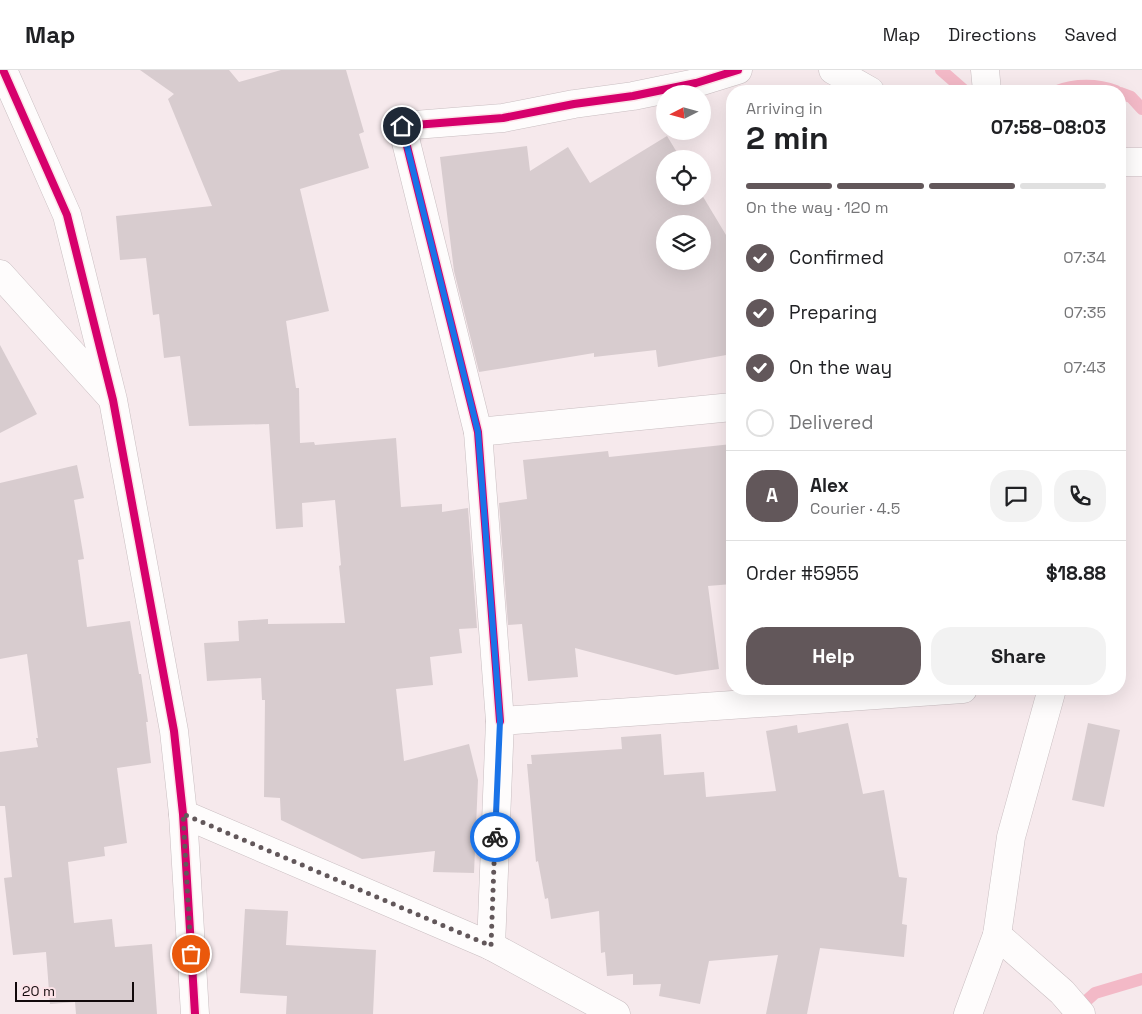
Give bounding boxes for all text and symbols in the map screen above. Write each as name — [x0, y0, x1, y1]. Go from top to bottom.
text: Map — [25, 19, 75, 50]
text: Map — [883, 23, 920, 46]
text: Directions — [948, 23, 1037, 46]
text: Saved — [1065, 23, 1117, 46]
north arrow — [656, 85, 711, 140]
map controls — [656, 85, 711, 270]
text: Arriving in — [746, 98, 823, 119]
pin — [381, 105, 423, 147]
icon: home — [388, 112, 416, 140]
text: 07:58–08:03 — [991, 115, 1106, 140]
text: 2 min — [746, 118, 829, 158]
button: locate — [656, 150, 711, 205]
text: On the way · 120 m — [746, 197, 889, 218]
button: layers — [656, 215, 711, 270]
icon: check — [746, 244, 774, 272]
text: Confirmed — [789, 245, 884, 270]
text: 07:34 — [1063, 247, 1106, 268]
icon: check — [746, 299, 774, 327]
text: Preparing — [789, 300, 877, 325]
text: 07:35 — [1064, 302, 1106, 323]
icon: check — [746, 354, 774, 382]
text: On the way — [789, 355, 892, 380]
text: 07:43 — [1063, 357, 1106, 378]
text: Delivered — [789, 410, 874, 435]
button: chat — [990, 470, 1042, 522]
button: phone — [1054, 470, 1106, 522]
text: Alex — [810, 473, 849, 498]
text: A — [766, 483, 778, 508]
text: Courier · 4.5 — [810, 498, 900, 519]
text: Order #5955 — [746, 561, 859, 586]
text: $18.88 — [1046, 561, 1106, 586]
button: Help — [746, 627, 921, 685]
button: Share — [931, 627, 1106, 685]
courier — [470, 812, 520, 862]
icon: bike — [481, 823, 509, 851]
pin — [170, 933, 212, 975]
icon: bag — [177, 940, 205, 968]
scale bar — [15, 979, 134, 1002]
text: 20 m — [22, 982, 55, 1000]

